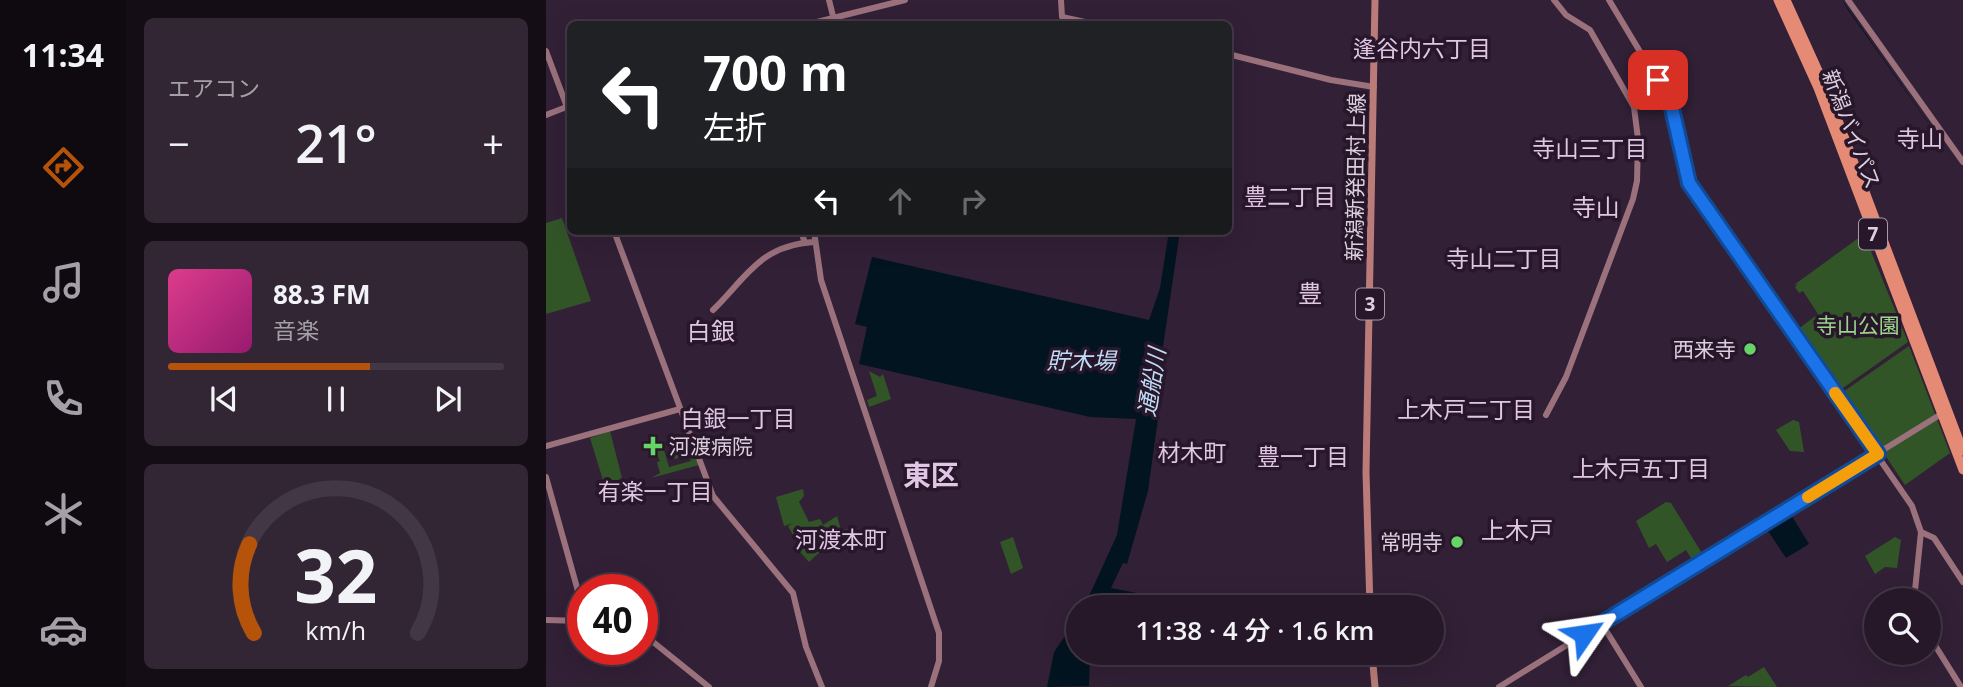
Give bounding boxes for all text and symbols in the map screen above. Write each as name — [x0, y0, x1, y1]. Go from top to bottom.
district label: 逢谷内六丁目 — [1353, 32, 1491, 64]
text: 11:34 — [22, 33, 104, 76]
text: 700 m — [703, 39, 848, 105]
icon: left — [588, 49, 679, 140]
pin — [1628, 50, 1688, 110]
icon: arrive — [1639, 61, 1677, 99]
street label: 新潟バイパス — [1816, 65, 1888, 193]
text: エアコン — [168, 72, 260, 104]
street label: 新潟新発田村上線 — [1340, 93, 1370, 261]
text: 左折 — [703, 105, 767, 148]
text: 21° — [295, 107, 377, 178]
text: − — [168, 117, 190, 169]
text: + — [482, 117, 504, 169]
district label: 寺山 — [1897, 122, 1943, 154]
district label: 寺山三丁目 — [1533, 132, 1648, 164]
icon: directions — [39, 143, 88, 192]
district label: 豊二丁目 — [1244, 180, 1336, 212]
icon: left — [808, 182, 846, 220]
icon: ahead — [881, 182, 919, 220]
icon: right — [954, 182, 992, 220]
district label: 寺山 — [1572, 190, 1620, 223]
road number: 7 — [1859, 218, 1887, 250]
district label: 寺山二丁目 — [1447, 242, 1562, 274]
icon: music — [39, 258, 88, 307]
text: 88.3 FM — [273, 276, 371, 312]
district label: 豊 — [1298, 276, 1322, 309]
road number: 3 — [1356, 288, 1384, 320]
park label: 寺山公園 — [1816, 311, 1900, 339]
text: 音楽 — [273, 314, 319, 346]
district label: 白銀 — [687, 314, 735, 347]
place label: 西来寺 — [1673, 335, 1736, 363]
marker: 西来寺 — [1742, 341, 1758, 357]
water label: 通船川 — [1130, 342, 1173, 419]
water label: 貯木場 — [1047, 344, 1119, 376]
icon: phone — [39, 374, 88, 423]
icon: previous — [205, 380, 243, 418]
icon: pause — [317, 380, 355, 418]
icon: next — [429, 380, 467, 418]
district label: 上木戸二丁目 — [1397, 393, 1535, 425]
district label: 白銀一丁目 — [681, 402, 796, 434]
place label: 河渡病院 — [669, 432, 753, 460]
marker: 河渡病院 — [643, 436, 663, 456]
district label: 材木町 — [1158, 436, 1227, 468]
district label: 豊一丁目 — [1257, 440, 1349, 472]
district label: 上木戸五丁目 — [1572, 452, 1710, 484]
district label: 東区 — [903, 455, 959, 493]
district label: 有楽一丁目 — [598, 475, 713, 507]
icon: climate — [39, 489, 88, 538]
district label: 上木戸 — [1481, 513, 1553, 546]
district label: 河渡本町 — [795, 523, 887, 555]
text: 32 — [294, 525, 378, 624]
place label: 常明寺 — [1380, 528, 1443, 556]
marker: 常明寺 — [1449, 534, 1465, 550]
speed limit sign: 40 — [567, 574, 658, 665]
map controls — [1864, 588, 1941, 665]
button: search — [1864, 588, 1941, 665]
position arrow — [1547, 597, 1621, 671]
icon: car — [39, 605, 88, 654]
text: km/h — [306, 612, 366, 646]
text: 11:38 · 4 分 · 1.6 km — [1136, 612, 1374, 648]

